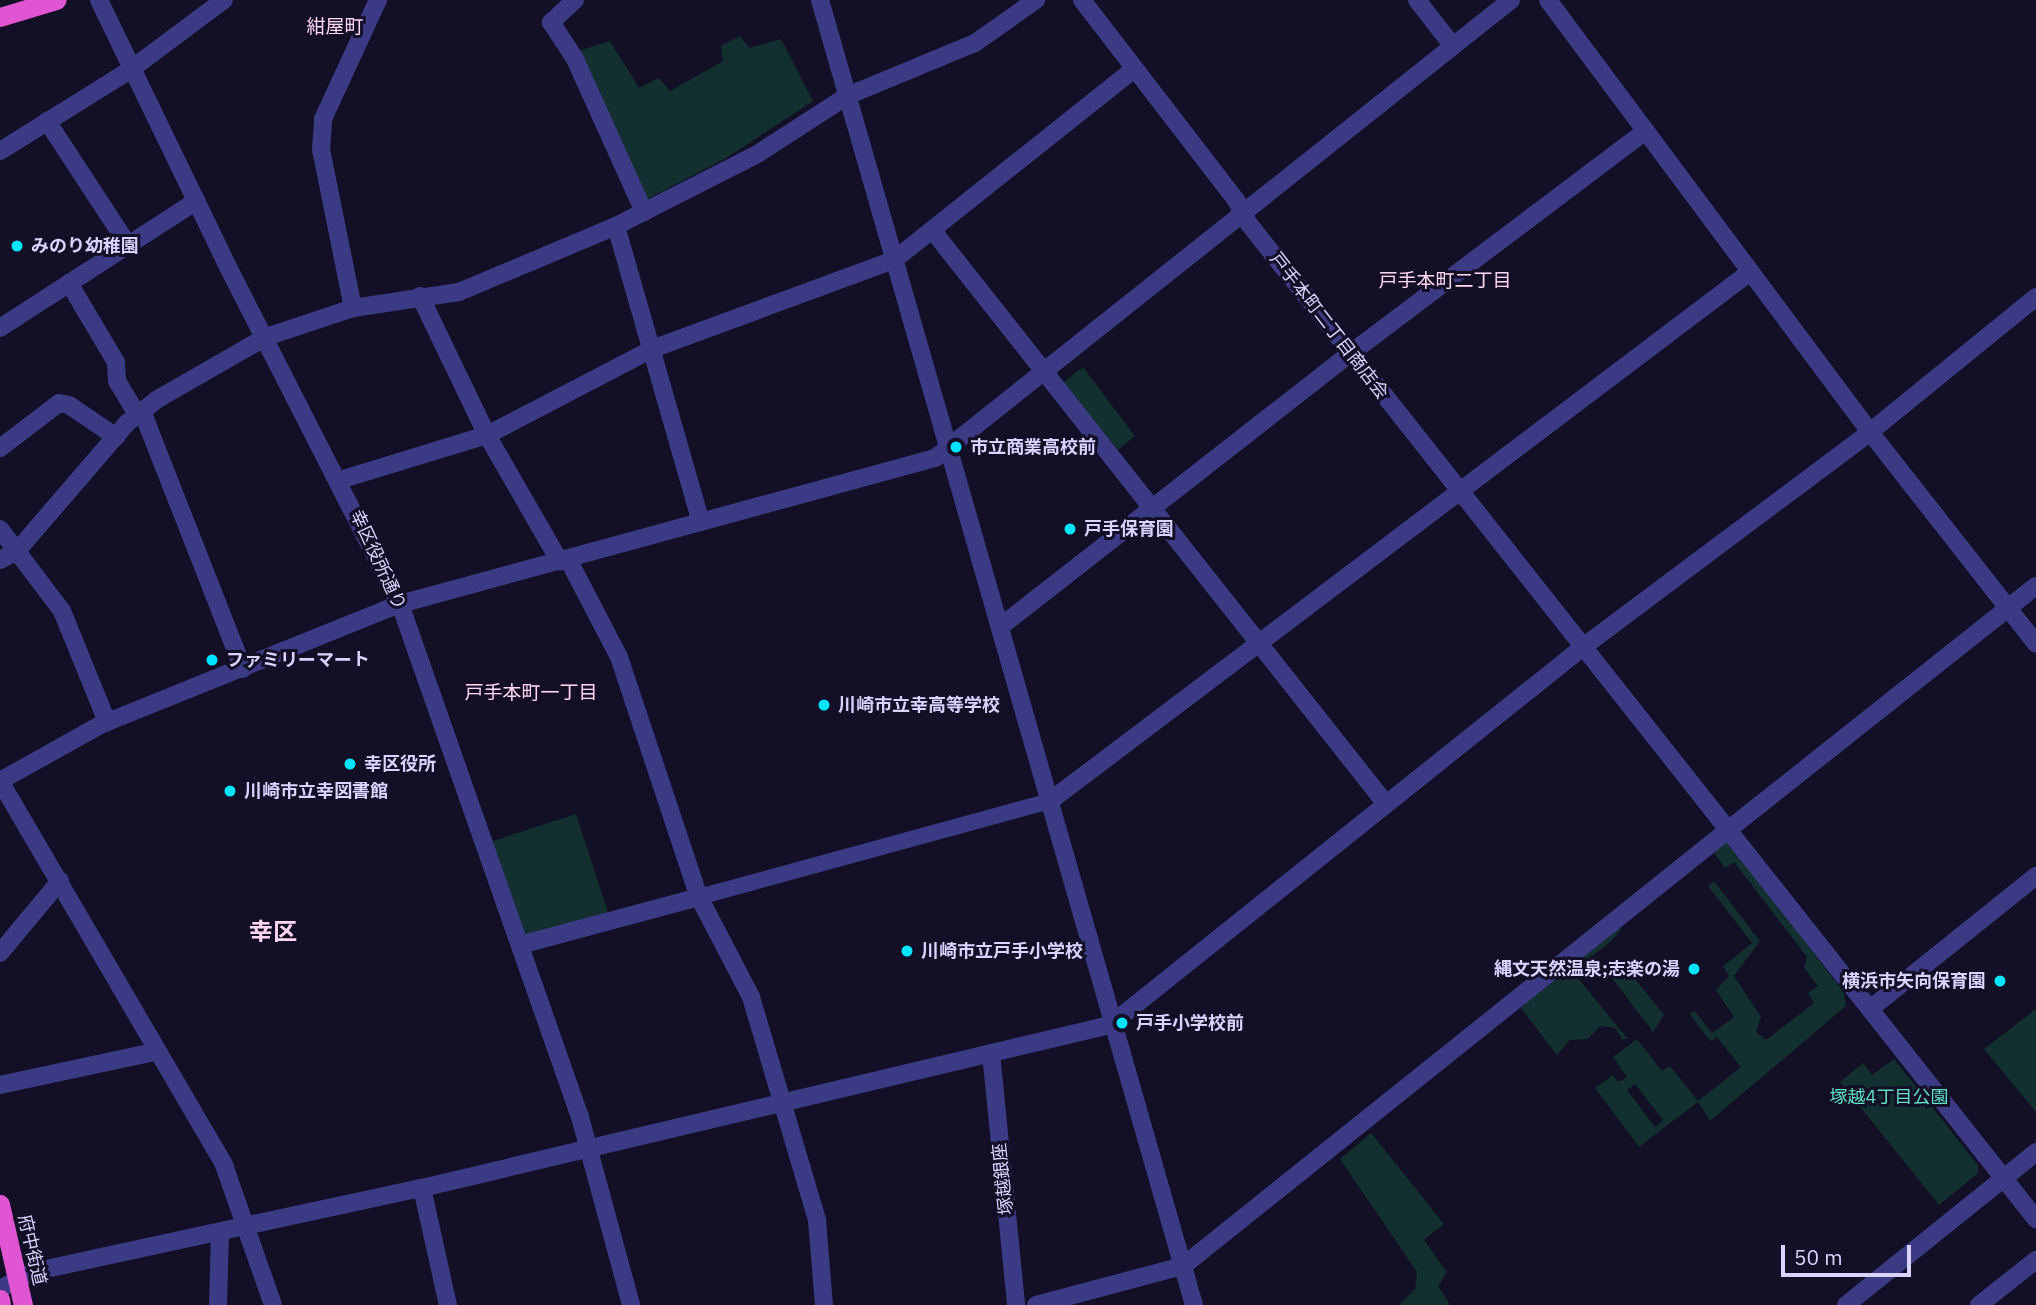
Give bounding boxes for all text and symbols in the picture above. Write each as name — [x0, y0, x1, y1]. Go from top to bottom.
district label: 紺屋町 — [307, 16, 363, 38]
place label: みのり幼稚園 — [31, 235, 139, 257]
marker: みのり幼稚園 — [9, 238, 25, 254]
street label: 戸手本町二丁目商店会 — [1265, 248, 1393, 404]
district label: 戸手本町二丁目 — [1379, 270, 1511, 292]
place label: 市立商業高校前 — [970, 436, 1096, 458]
marker: 市立商業高校前 — [948, 439, 964, 455]
street label: 幸区役所通り — [345, 506, 411, 614]
place label: 戸手保育園 — [1084, 518, 1174, 540]
marker: 戸手保育園 — [1062, 521, 1078, 537]
place label: ファミリーマート — [226, 649, 370, 671]
marker: ファミリーマート — [204, 652, 220, 668]
district label: 戸手本町一丁目 — [465, 682, 597, 704]
place label: 川崎市立幸高等学校 — [838, 694, 1000, 716]
marker: 川崎市立幸高等学校 — [816, 697, 832, 713]
place label: 幸区役所 — [364, 753, 436, 775]
marker: 幸区役所 — [342, 756, 358, 772]
place label: 川崎市立幸図書館 — [244, 780, 388, 802]
marker: 川崎市立幸図書館 — [222, 783, 238, 799]
district label: 幸区 — [249, 918, 297, 946]
place label: 川崎市立戸手小学校 — [921, 940, 1083, 962]
marker: 川崎市立戸手小学校 — [899, 943, 915, 959]
place label: 縄文天然温泉;志楽の湯 — [1494, 958, 1680, 980]
marker: 縄文天然温泉;志楽の湯 — [1686, 961, 1702, 977]
place label: 横浜市矢向保育園 — [1842, 970, 1986, 992]
marker: 横浜市矢向保育園 — [1992, 973, 2008, 989]
place label: 戸手小学校前 — [1136, 1012, 1244, 1034]
marker: 戸手小学校前 — [1114, 1015, 1130, 1031]
park label: 塚越4丁目公園 — [1830, 1086, 1948, 1108]
street label: 塚越銀座 — [988, 1142, 1018, 1216]
street label: 府中街道 — [13, 1212, 51, 1288]
scale bar — [1784, 1232, 1913, 1276]
text: 50 m — [1794, 1243, 1843, 1271]

